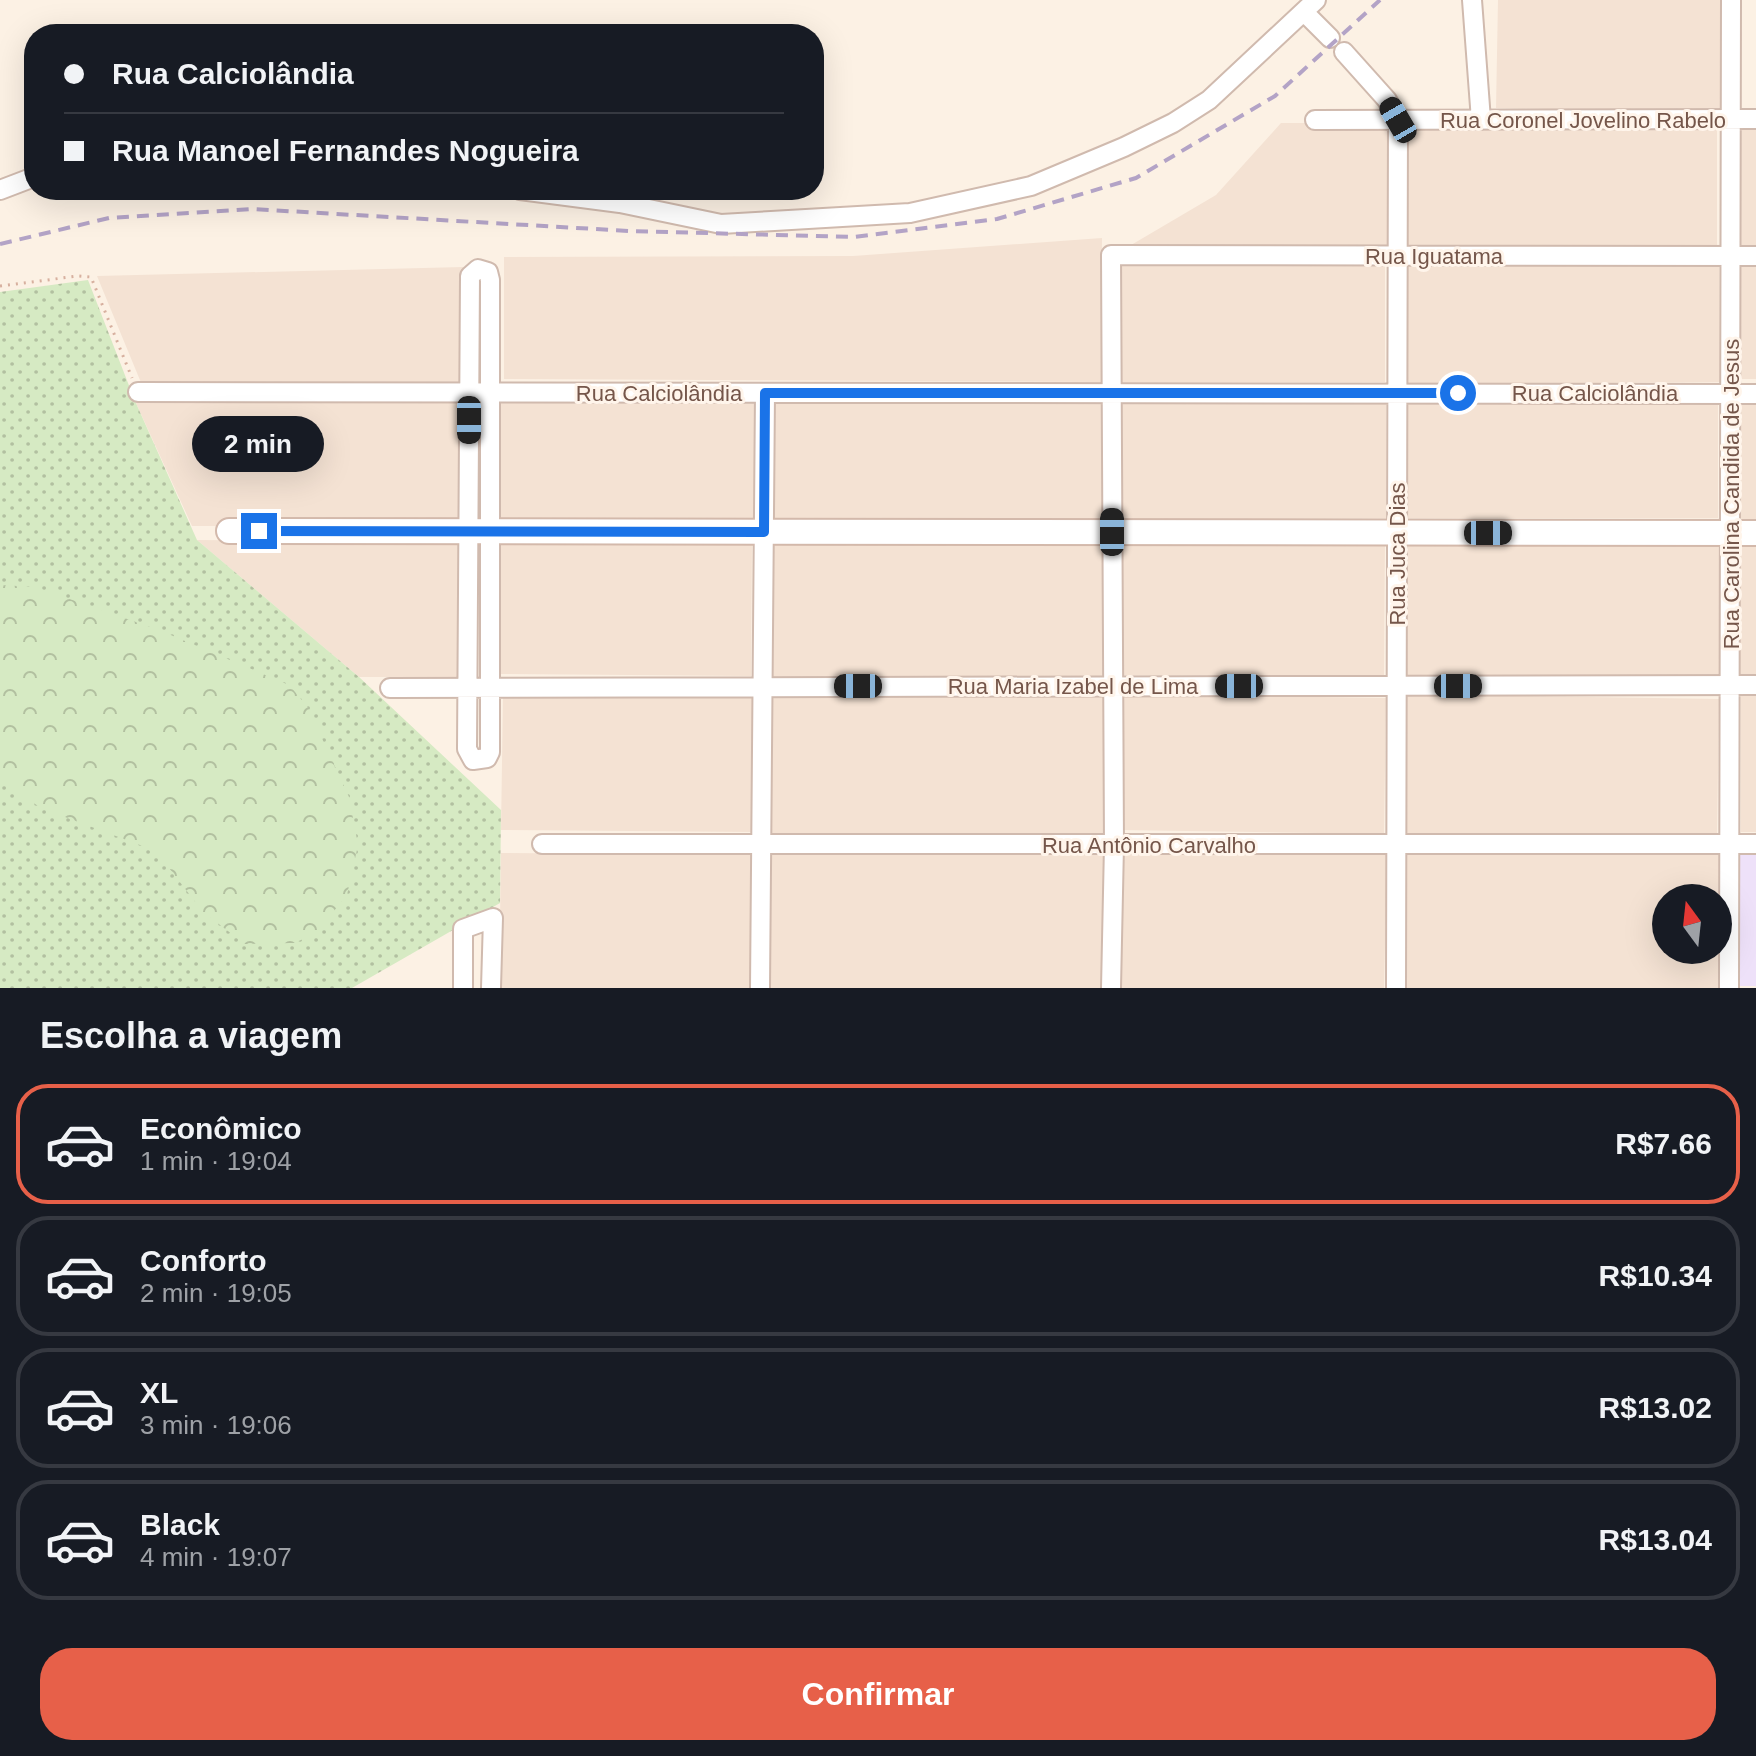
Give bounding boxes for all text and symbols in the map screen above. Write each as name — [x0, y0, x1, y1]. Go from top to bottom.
text: Rua Calciolândia — [112, 57, 354, 90]
car — [1376, 93, 1420, 147]
street label: Rua Coronel Jovelino Rabelo — [1440, 108, 1726, 133]
text: Rua Manoel Fernandes Nogueira — [112, 134, 579, 167]
street label: Rua Iguatama — [1365, 244, 1504, 269]
street label: Rua Carolina Candida de Jesus — [1719, 339, 1744, 649]
route start — [1440, 375, 1476, 411]
street label: Rua Calciolândia — [576, 381, 743, 406]
street label: Rua Calciolândia — [1512, 381, 1679, 406]
car — [457, 396, 481, 444]
callout: 2 min — [193, 415, 325, 471]
text: 2 min — [224, 429, 292, 459]
street label: Rua Juca Dias — [1385, 482, 1410, 626]
car — [1100, 508, 1124, 556]
route end — [241, 513, 277, 549]
car — [1464, 521, 1512, 545]
car — [834, 674, 882, 698]
street label: Rua Maria Izabel de Lima — [948, 674, 1199, 699]
car — [1215, 674, 1263, 698]
car — [1434, 674, 1482, 698]
street label: Rua Antônio Carvalho — [1042, 833, 1256, 858]
north arrow — [1652, 884, 1732, 964]
map controls — [1652, 884, 1732, 964]
text: Escolha a viagem — [40, 1015, 342, 1056]
icon: car — [44, 1108, 116, 1180]
text: Econômico — [140, 1112, 302, 1145]
text: R$7.66 — [1615, 1127, 1712, 1160]
text: 1 min · 19:04 — [140, 1146, 292, 1176]
icon: car — [44, 1240, 116, 1312]
text: Conforto — [140, 1244, 267, 1277]
text: R$10.34 — [1599, 1259, 1712, 1292]
text: 2 min · 19:05 — [140, 1278, 292, 1308]
icon: car — [44, 1372, 116, 1444]
text: XL — [140, 1376, 178, 1409]
text: R$13.02 — [1599, 1391, 1712, 1424]
text: 3 min · 19:06 — [140, 1410, 292, 1440]
icon: car — [44, 1504, 116, 1576]
text: Black — [140, 1508, 220, 1541]
text: R$13.04 — [1599, 1523, 1712, 1556]
text: 4 min · 19:07 — [140, 1542, 292, 1572]
button: Confirmar — [40, 1648, 1716, 1740]

